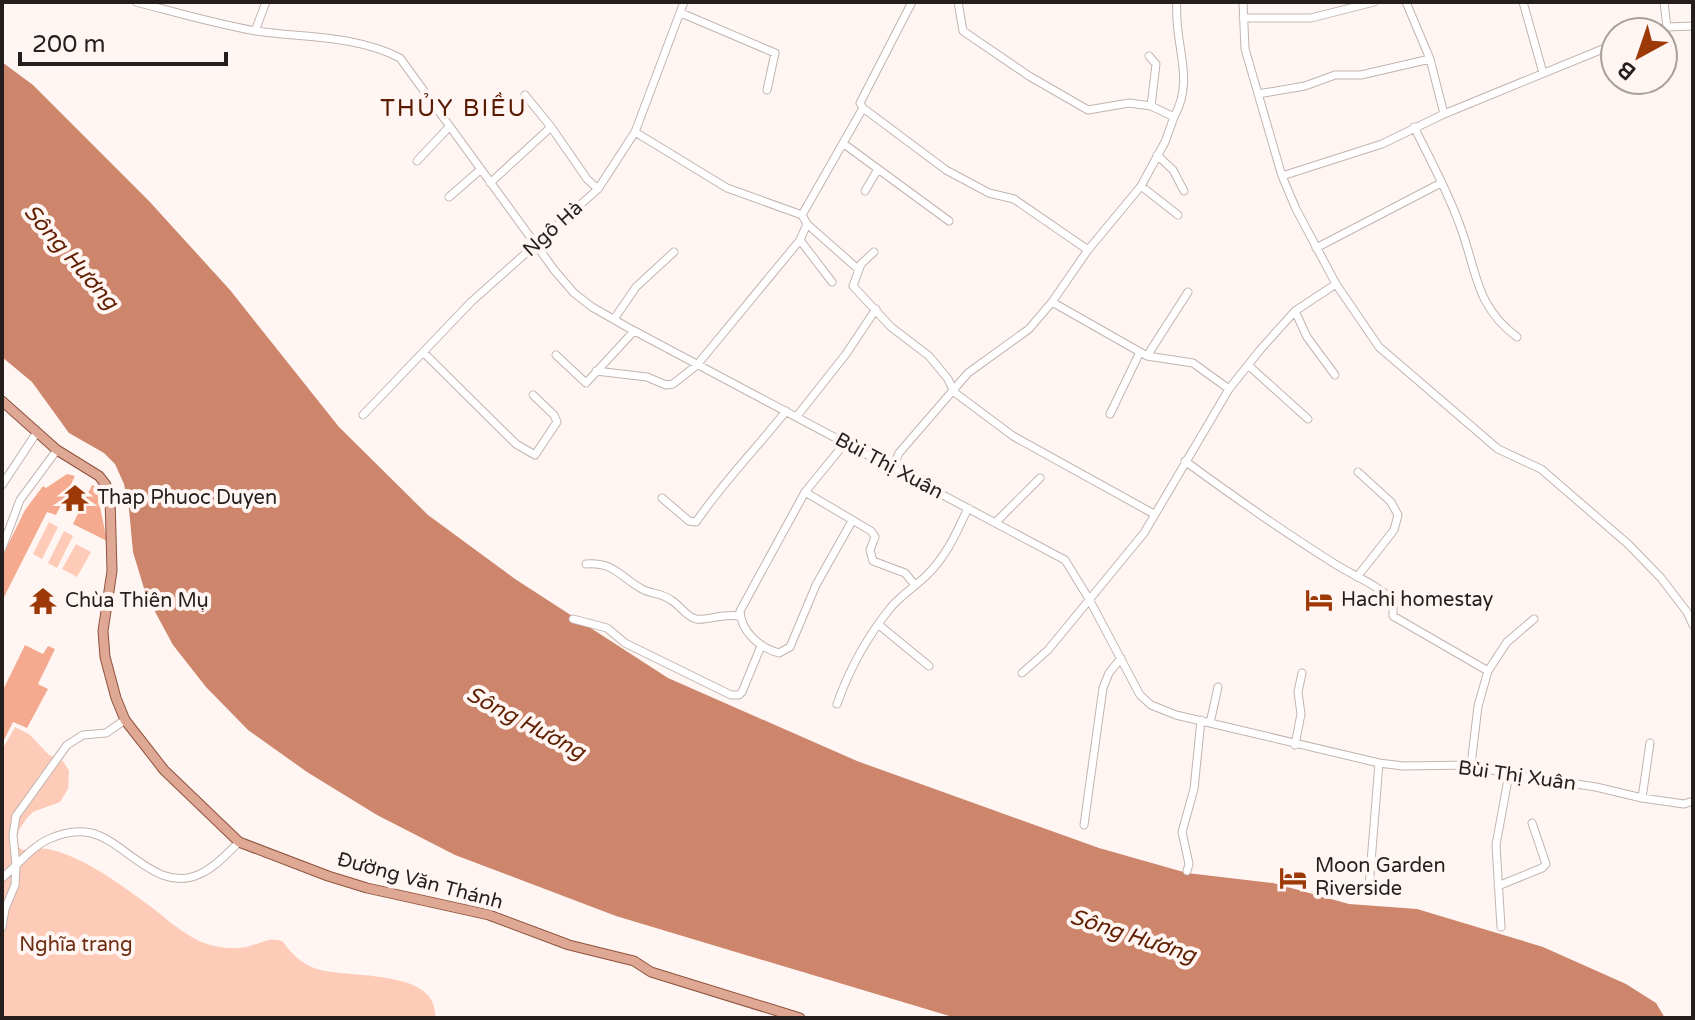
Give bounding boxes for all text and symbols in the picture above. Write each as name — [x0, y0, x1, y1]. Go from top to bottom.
scale bar — [20, 16, 226, 66]
north arrow — [1599, 16, 1679, 96]
text: 200 m — [32, 30, 106, 59]
text: B — [1613, 56, 1641, 85]
district label: THỦY BIỀU — [380, 92, 528, 123]
street label: Ngô Hà — [518, 196, 588, 262]
water label: Sông Hương — [18, 199, 124, 316]
street label: Bùi Thị Xuân — [831, 427, 947, 505]
temple icon: Thap Phuoc Duyen — [60, 483, 90, 513]
place label: Thap Phuoc Duyen — [97, 486, 277, 510]
hotel icon: Hachi homestay — [1304, 585, 1334, 615]
temple icon: Chùa Thiên Mụ — [28, 586, 58, 616]
place label: Hachi homestay — [1341, 588, 1494, 612]
place label: Chùa Thiên Mụ — [65, 589, 209, 613]
water label: Sông Hương — [462, 681, 591, 766]
street label: Bùi Thị Xuân — [1456, 756, 1578, 796]
street label: Đường Văn Thánh — [334, 847, 506, 915]
place label: Moon Garden Riverside — [1315, 854, 1446, 901]
hotel icon: Moon Garden Riverside — [1278, 863, 1308, 893]
water label: Sông Hương — [1067, 903, 1200, 969]
park label: Nghĩa trang — [19, 933, 133, 957]

